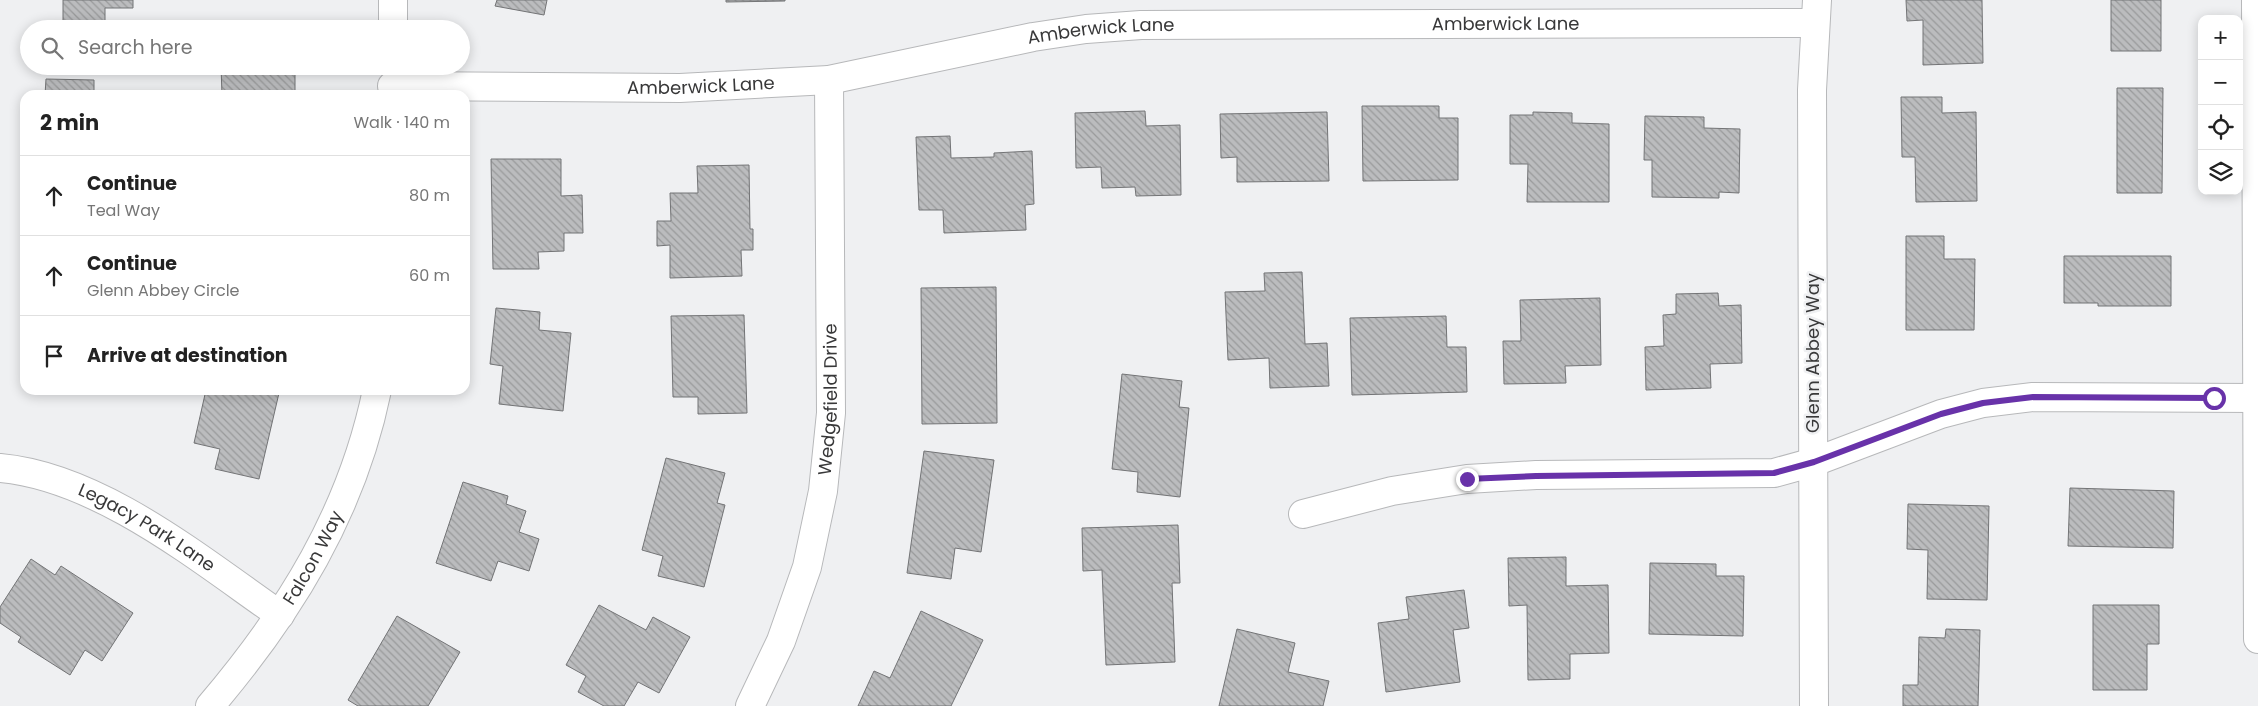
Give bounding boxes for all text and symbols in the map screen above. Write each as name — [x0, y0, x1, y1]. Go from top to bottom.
street label: Amberwick Lane — [1432, 11, 1579, 36]
street label: Amberwick Lane — [1026, 12, 1174, 50]
map controls — [2198, 15, 2243, 195]
button: + — [2198, 15, 2243, 60]
search box — [20, 20, 470, 75]
icon: search — [38, 34, 66, 62]
text: Search here — [78, 34, 192, 61]
button: − — [2198, 60, 2243, 105]
street label: Amberwick Lane — [627, 70, 775, 100]
button: locate — [2198, 105, 2243, 150]
text: 2 min — [40, 108, 99, 137]
text: Walk · 140 m — [353, 111, 450, 134]
button: layers — [2198, 150, 2243, 195]
text: Continue — [87, 170, 177, 197]
icon: ahead — [40, 182, 68, 210]
text: 80 m — [409, 184, 450, 207]
text: Teal Way — [87, 199, 160, 222]
text: Continue — [87, 250, 177, 277]
icon: ahead — [40, 262, 68, 290]
text: 60 m — [409, 264, 450, 287]
street label: Glenn Abbey Way — [1800, 273, 1825, 433]
text: Glenn Abbey Circle — [87, 279, 240, 302]
street label: Wedgefield Drive — [812, 323, 843, 477]
icon: arrive — [40, 342, 68, 370]
text: Arrive at destination — [87, 342, 288, 369]
route start — [2203, 387, 2226, 410]
route end — [1456, 468, 1479, 491]
street label: Legacy Park Lane — [75, 477, 220, 577]
street label: Falcon Way — [276, 506, 348, 610]

